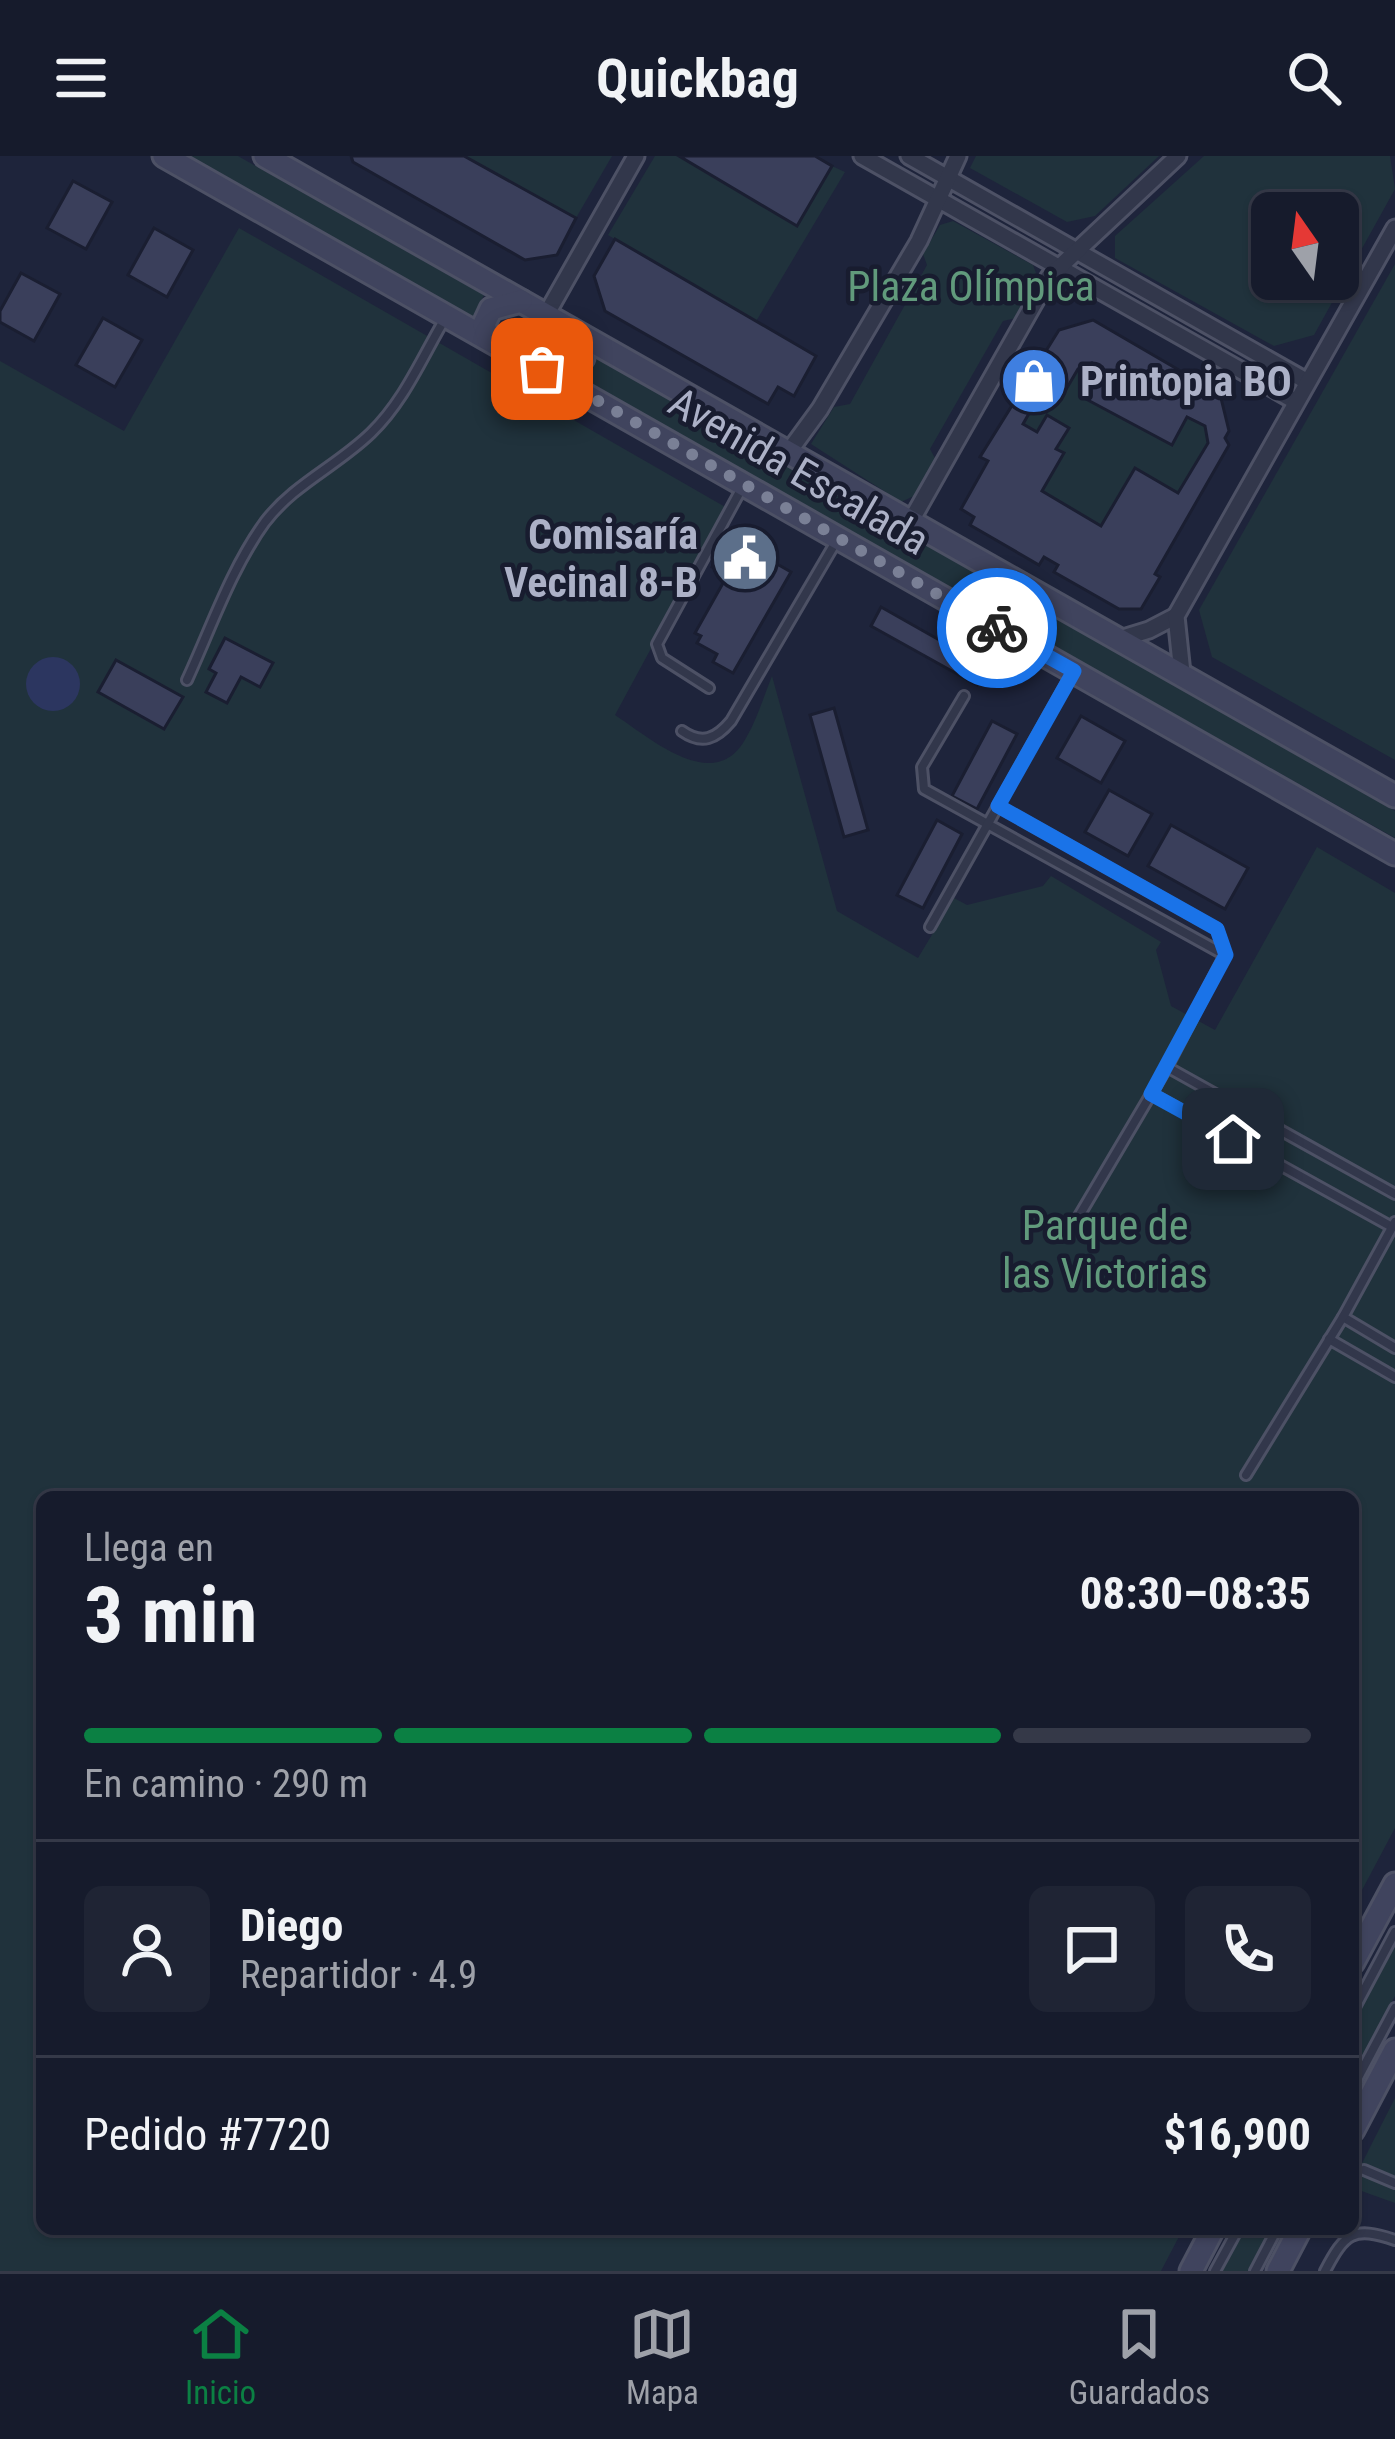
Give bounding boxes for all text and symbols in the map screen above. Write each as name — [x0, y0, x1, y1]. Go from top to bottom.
icon: menu — [48, 45, 114, 111]
icon: search — [1281, 45, 1347, 111]
text: Quickbag — [596, 47, 799, 110]
north arrow — [1251, 192, 1359, 300]
map controls — [1251, 192, 1359, 300]
park label: Plaza Olímpica — [847, 262, 1095, 311]
pin — [491, 318, 593, 420]
icon: bag — [509, 336, 575, 402]
shop icon: Printopia BO — [999, 346, 1069, 416]
place label: Printopia BO — [1080, 357, 1292, 406]
street label: Avenida Escalada — [661, 377, 937, 565]
place label: Comisaría Vecinal 8-B — [504, 510, 698, 607]
public building icon: Comisaría Vecinal 8-B — [710, 523, 780, 593]
courier — [937, 568, 1057, 688]
icon: bike — [964, 595, 1030, 661]
pin — [1182, 1088, 1284, 1190]
icon: home — [1200, 1106, 1266, 1172]
park label: Parque de las Victorias — [1002, 1201, 1208, 1298]
text: Llega en — [84, 1525, 214, 1571]
text: 08:30–08:35 — [1080, 1567, 1311, 1620]
text: 3 min — [84, 1570, 257, 1661]
text: En camino · 290 m — [84, 1761, 368, 1807]
button: person — [84, 1886, 210, 2012]
button: chat — [1029, 1886, 1155, 2012]
button: phone — [1185, 1886, 1311, 2012]
text: Diego — [240, 1899, 343, 1952]
text: Repartidor · 4.9 — [240, 1952, 477, 1998]
text: Pedido #7720 — [84, 2108, 331, 2161]
text: $16,900 — [1164, 2108, 1311, 2161]
tab: Inicio — [185, 2301, 256, 2412]
tab: Mapa — [626, 2301, 699, 2412]
tab: Guardados — [1069, 2301, 1210, 2412]

